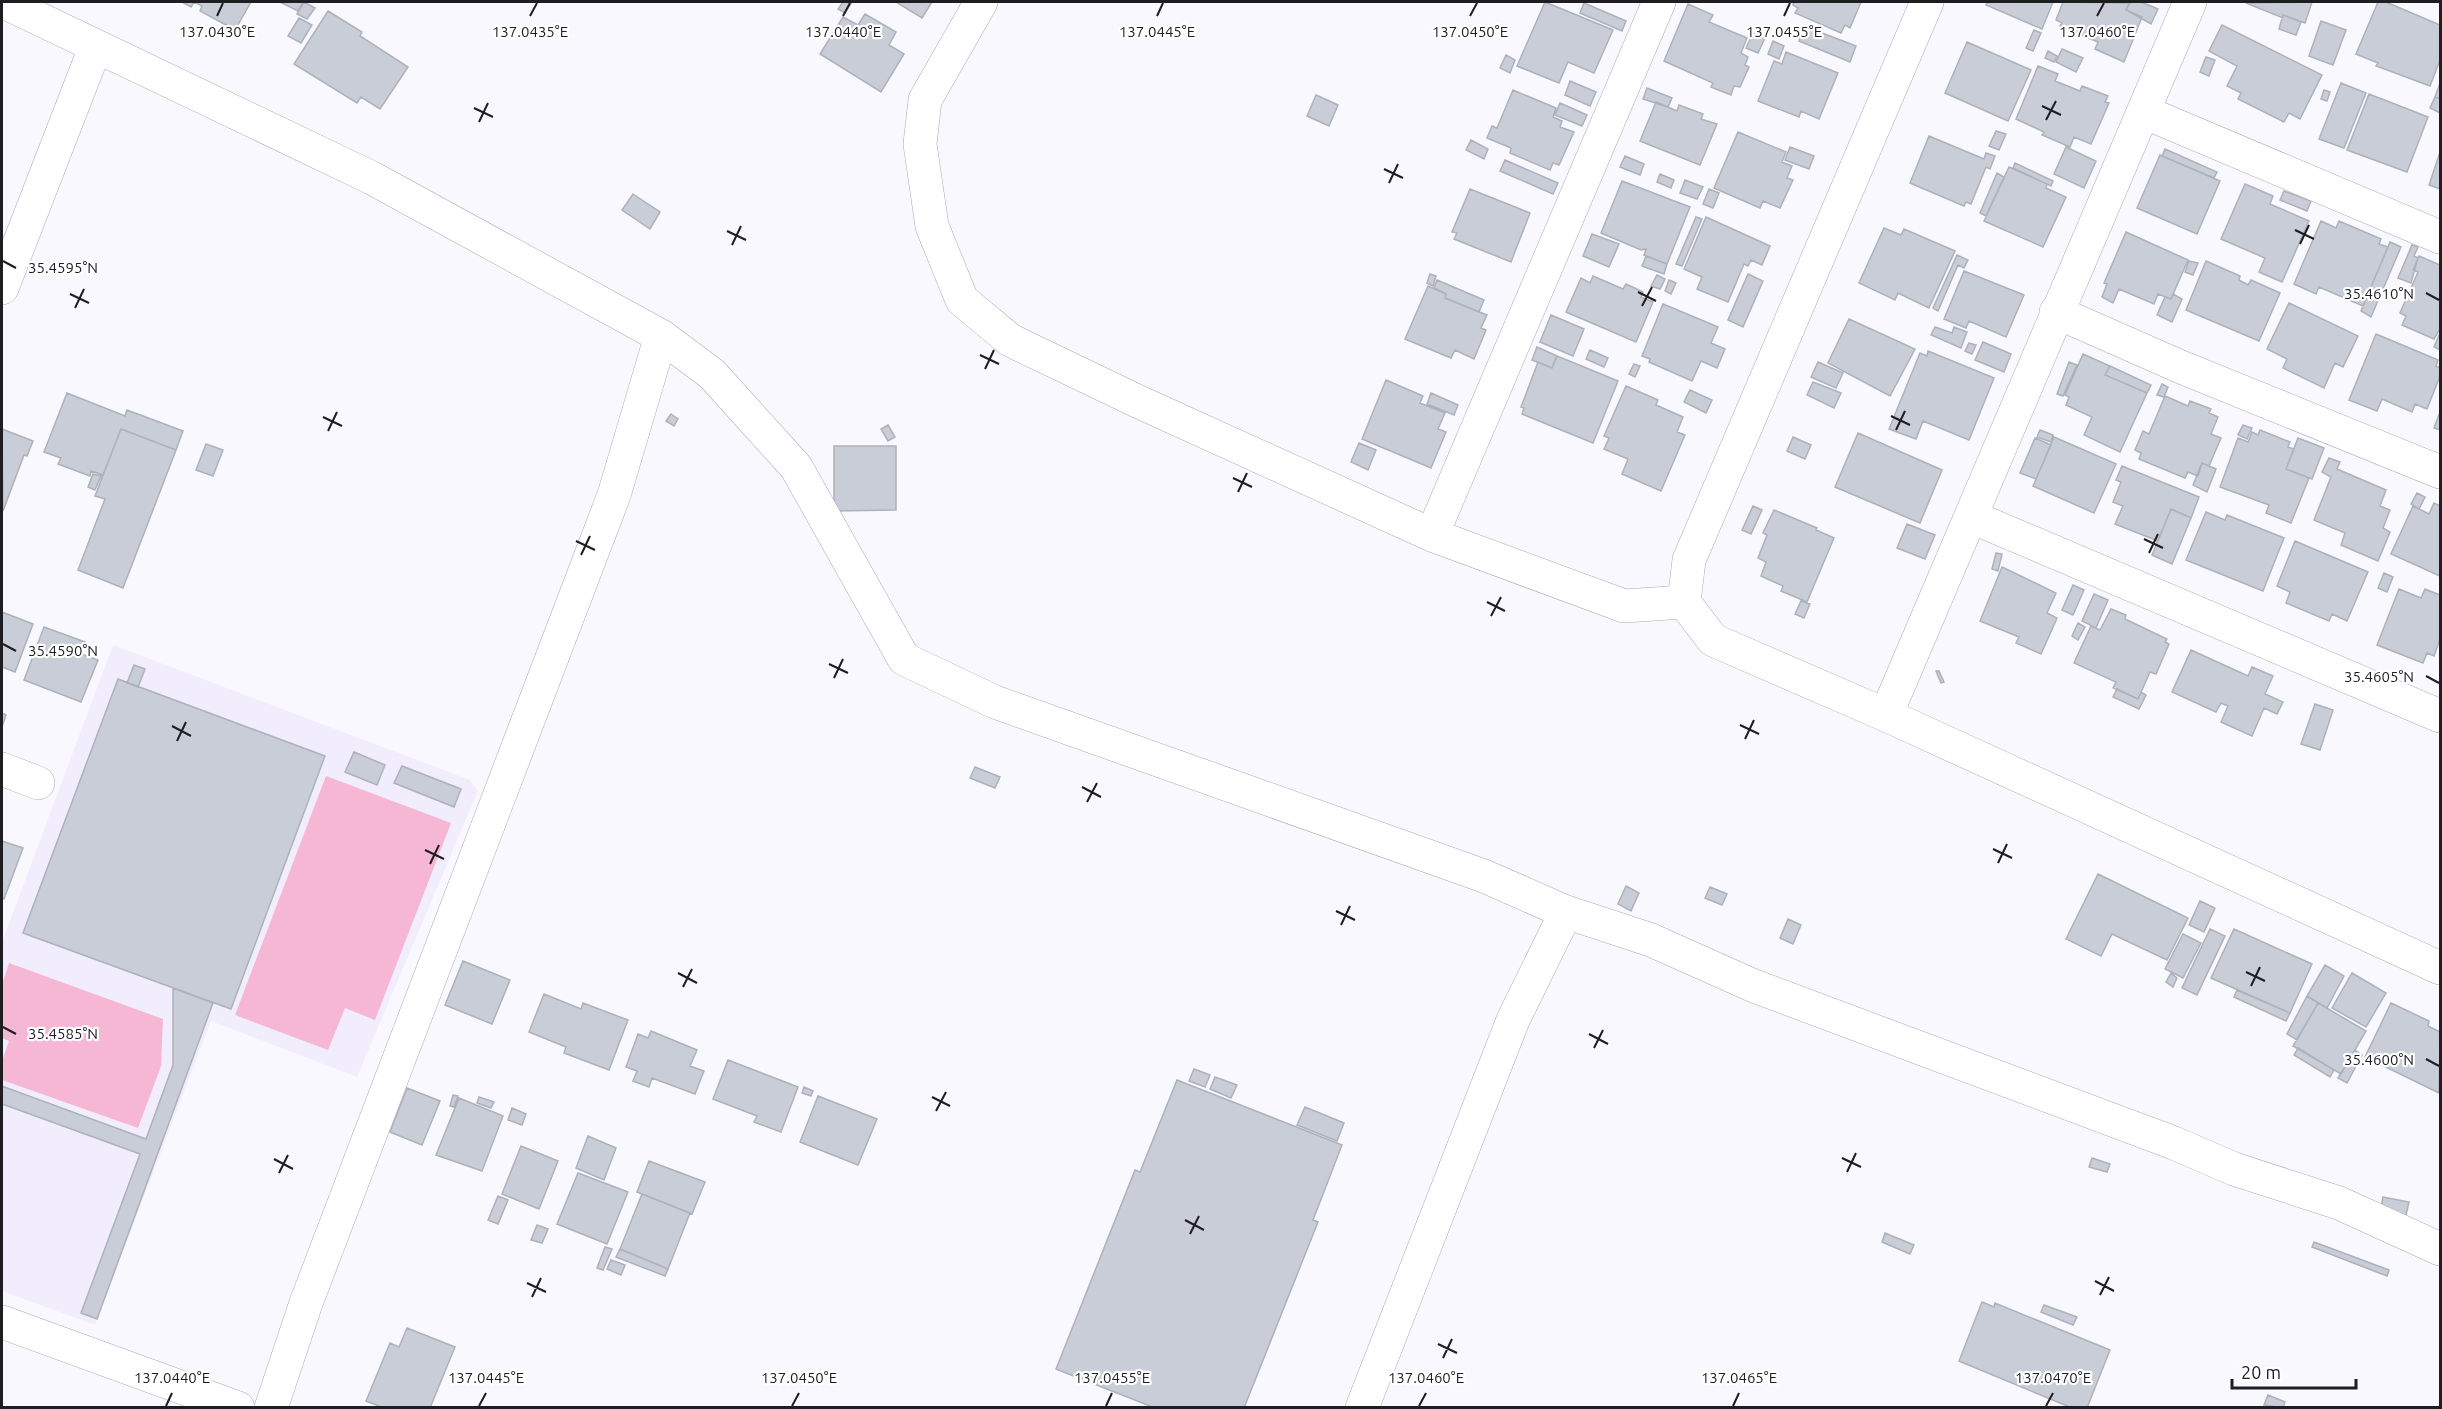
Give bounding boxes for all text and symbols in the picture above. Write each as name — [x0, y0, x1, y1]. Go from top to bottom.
text: 137.0430°E — [179, 23, 255, 40]
text: 137.0435°E — [492, 23, 568, 40]
text: 137.0440°E — [805, 23, 881, 40]
text: 137.0445°E — [1119, 23, 1195, 40]
text: 137.0450°E — [1432, 23, 1508, 40]
text: 137.0455°E — [1746, 23, 1822, 40]
text: 137.0460°E — [2059, 23, 2135, 40]
text: 35.4595°N — [28, 259, 98, 276]
text: 35.4610°N — [2344, 285, 2414, 302]
text: 35.4590°N — [28, 642, 98, 659]
text: 35.4605°N — [2344, 668, 2414, 685]
text: 35.4585°N — [28, 1025, 98, 1042]
text: 35.4600°N — [2344, 1051, 2414, 1068]
scale bar — [2232, 1352, 2356, 1390]
text: 20 m — [2241, 1362, 2281, 1382]
text: 137.0440°E — [134, 1369, 210, 1386]
text: 137.0445°E — [448, 1369, 524, 1386]
text: 137.0450°E — [761, 1369, 837, 1386]
text: 137.0455°E — [1074, 1369, 1150, 1386]
text: 137.0460°E — [1388, 1369, 1464, 1386]
text: 137.0465°E — [1701, 1369, 1777, 1386]
text: 137.0470°E — [2015, 1369, 2091, 1386]

